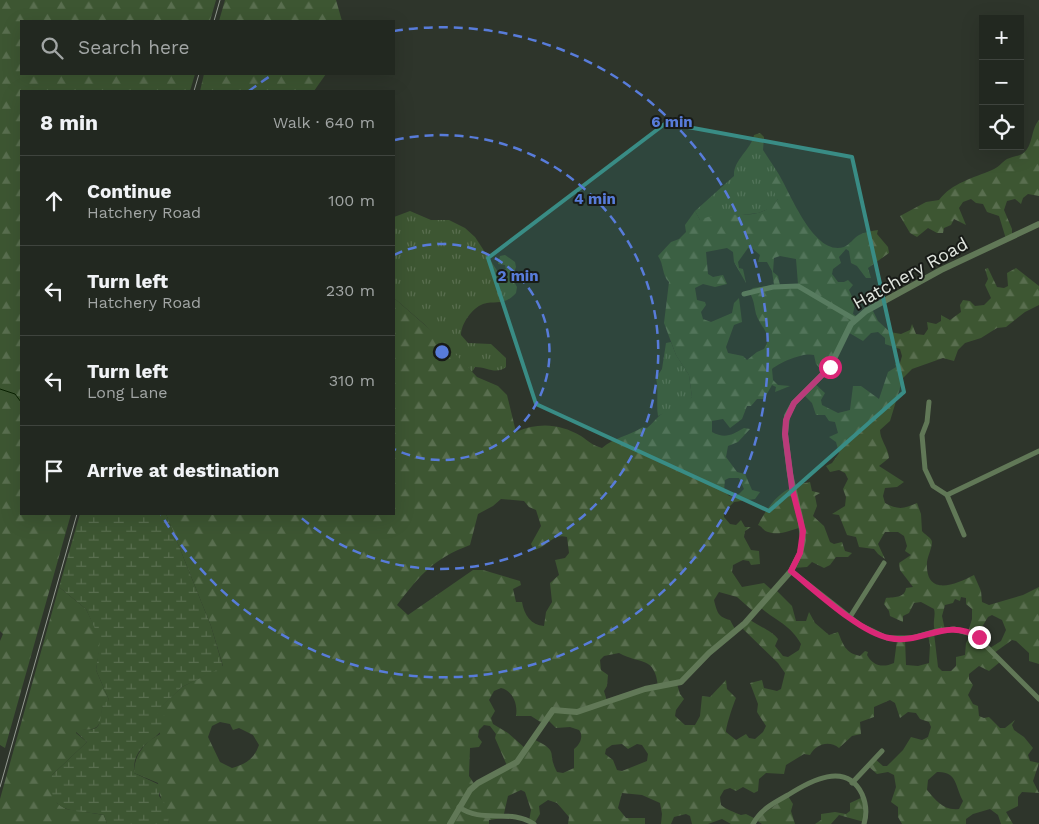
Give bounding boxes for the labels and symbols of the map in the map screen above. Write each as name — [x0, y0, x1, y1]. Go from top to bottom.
text: 6 min — [651, 113, 693, 131]
text: 4 min — [574, 190, 616, 208]
street label: Hatchery Road — [849, 233, 971, 313]
text: 2 min — [497, 267, 539, 285]
centre of rings — [433, 343, 451, 361]
route start — [819, 356, 842, 379]
route end — [968, 626, 991, 649]

